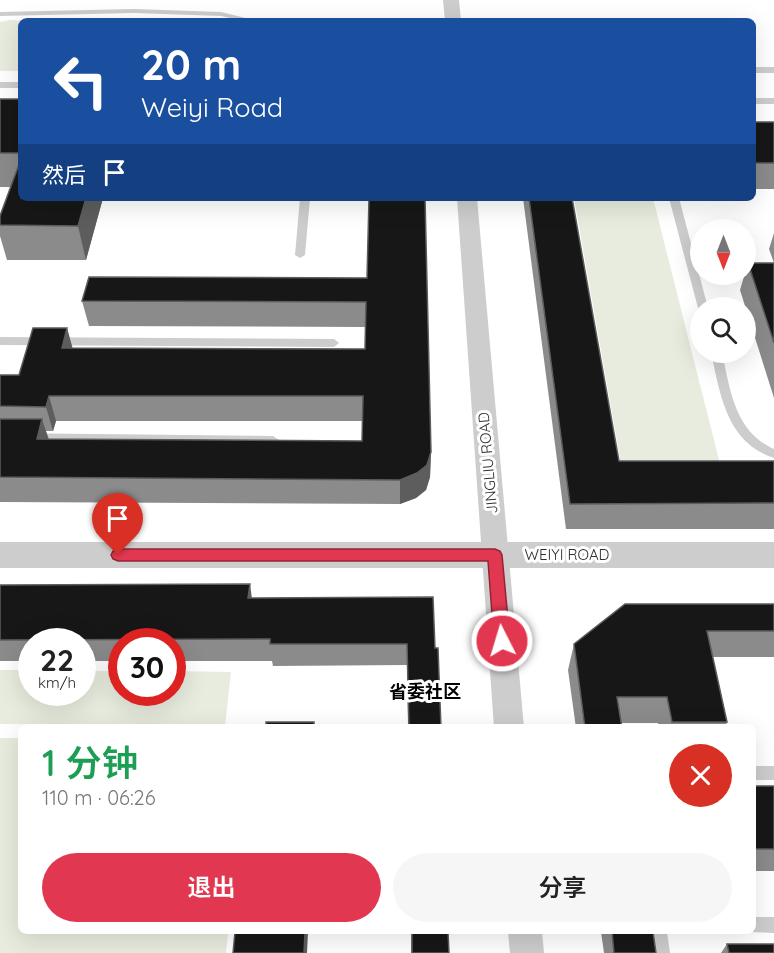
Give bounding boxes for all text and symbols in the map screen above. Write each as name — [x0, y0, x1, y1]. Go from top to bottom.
text: 20 m — [141, 38, 241, 91]
icon: left — [42, 42, 120, 120]
text: Weiyi Road — [141, 90, 283, 124]
icon: arrive — [98, 156, 131, 189]
text: 然后 — [42, 161, 86, 189]
north arrow — [690, 219, 756, 285]
map controls — [690, 219, 756, 363]
button: search — [690, 297, 756, 363]
street label: JINGLIU ROAD — [474, 411, 501, 515]
pin — [92, 493, 143, 555]
icon: arrive — [101, 502, 134, 535]
street label: WEIYI ROAD — [525, 545, 610, 564]
position arrow — [470, 609, 534, 673]
speed limit sign: 30 — [108, 628, 186, 706]
text: 22 — [40, 641, 74, 679]
text: km/h — [38, 673, 76, 692]
district label: 省委社区 — [389, 680, 461, 703]
text: 1 分钟 — [42, 740, 138, 785]
button: close — [669, 744, 732, 807]
text: 110 m · 06:26 — [42, 785, 155, 810]
button: 退出 — [42, 853, 381, 922]
button: 分享 — [393, 853, 732, 922]

